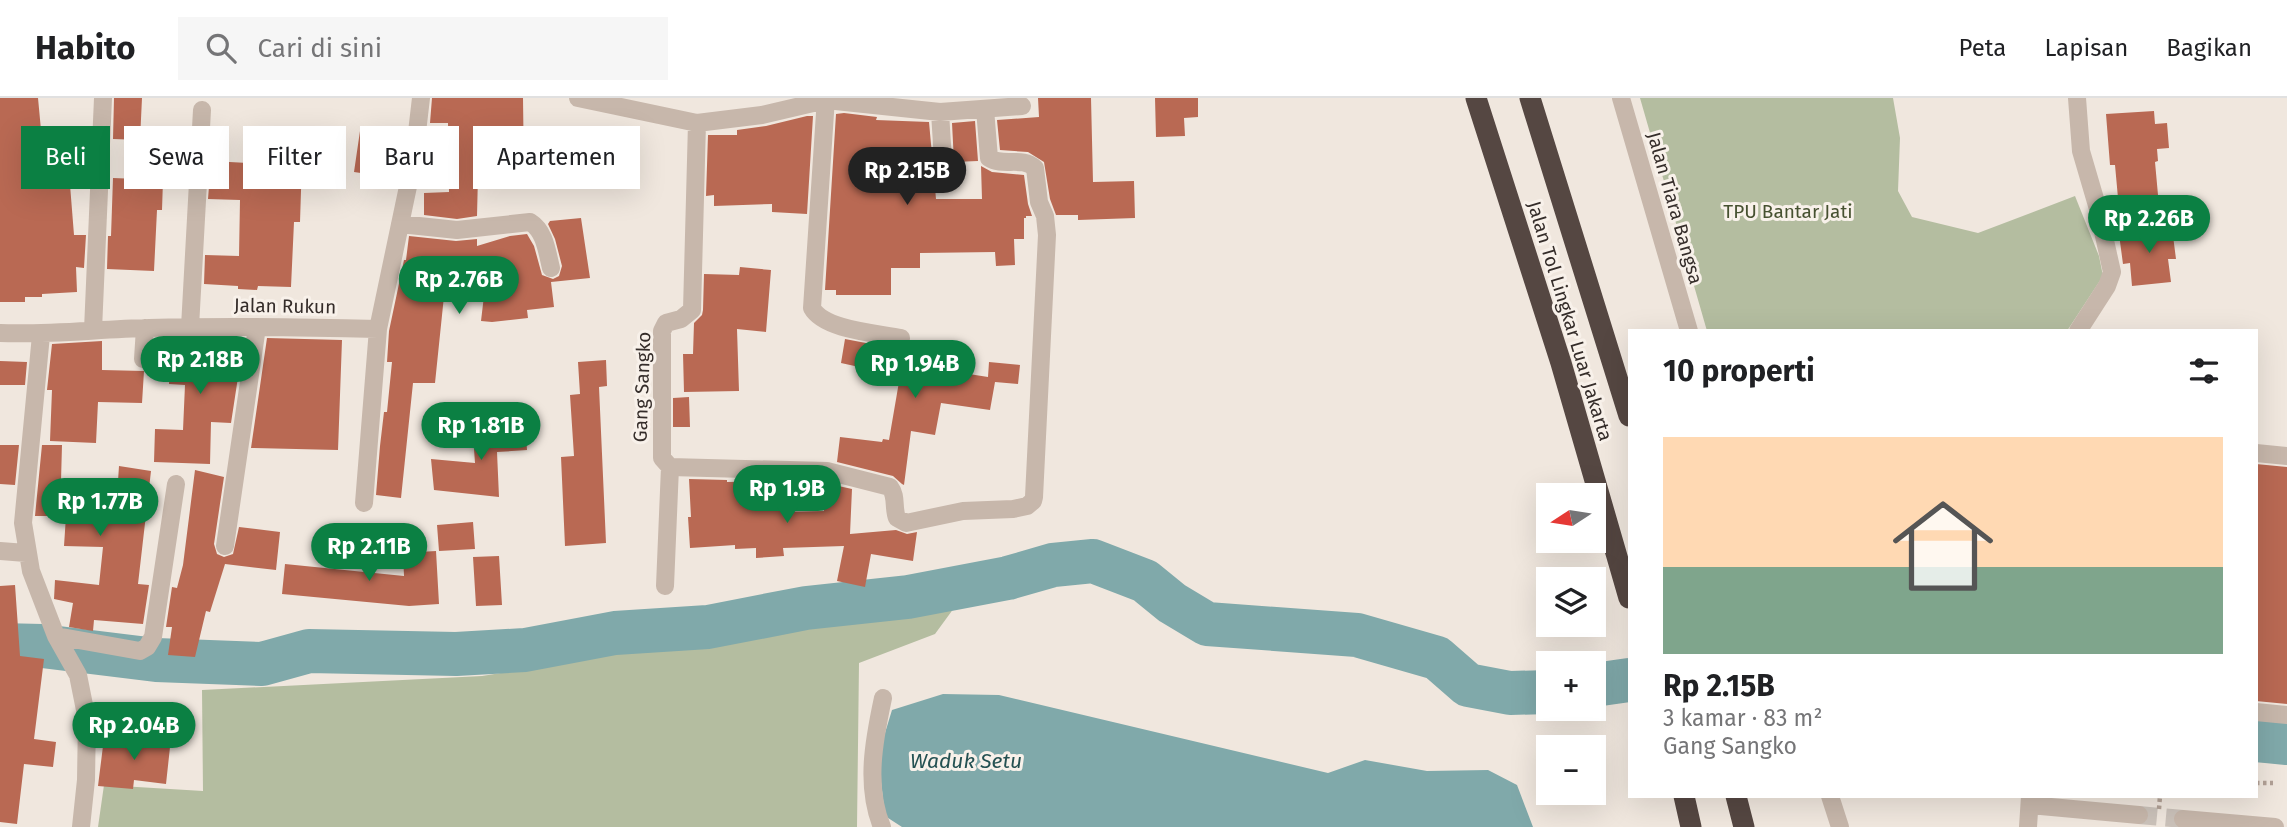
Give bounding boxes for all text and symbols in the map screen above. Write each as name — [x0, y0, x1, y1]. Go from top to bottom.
search box — [178, 17, 668, 80]
text: Habito — [35, 28, 136, 68]
icon: search — [202, 29, 240, 67]
text: Cari di sini — [258, 33, 382, 64]
text: Peta — [1959, 34, 2006, 62]
text: Lapisan — [2044, 34, 2128, 62]
text: Bagikan — [2166, 34, 2252, 62]
chip: Beli — [21, 126, 110, 189]
chip: Sewa — [124, 126, 229, 189]
chip: Filter — [243, 126, 346, 189]
chip: Baru — [360, 126, 459, 189]
chip: Apartemen — [473, 126, 640, 189]
street label: Jalan Tiara Bangsa — [1642, 129, 1708, 287]
pin: Rp 2.15B — [835, 148, 979, 207]
text: Rp 2.15B — [864, 156, 950, 184]
pin: Rp 2.26B — [2077, 195, 2221, 255]
street label: Jalan Tol Lingkar Luar Jakarta — [1523, 198, 1617, 444]
park label: TPU Bantar Jati — [1723, 200, 1853, 223]
text: Rp 2.26B — [2104, 204, 2194, 232]
pin: Rp 2.76B — [387, 256, 531, 316]
text: Rp 2.76B — [415, 265, 503, 293]
street label: Jalan Rukun — [234, 294, 336, 318]
street label: Gang Sangko — [629, 331, 655, 443]
pin: Rp 2.18B — [128, 336, 272, 396]
pin: Rp 1.94B — [843, 341, 987, 400]
text: Rp 2.18B — [157, 345, 243, 373]
text: Rp 1.94B — [871, 349, 959, 377]
icon: filters — [2185, 352, 2223, 390]
text: 10 properti — [1663, 353, 1815, 389]
pin: Rp 1.81B — [409, 402, 553, 462]
text: Rp 1.81B — [437, 411, 525, 439]
pin: Rp 1.9B — [722, 466, 852, 525]
text: Rp 1.9B — [749, 474, 825, 502]
pin: Rp 1.77B — [28, 478, 172, 538]
north arrow — [1536, 483, 1606, 553]
map controls — [1536, 483, 1606, 805]
icon: home — [1880, 483, 2006, 609]
text: Rp 1.77B — [57, 487, 143, 515]
pin: Rp 2.11B — [297, 524, 441, 583]
text: Rp 2.11B — [327, 532, 411, 560]
button: layers — [1536, 567, 1606, 637]
button: + — [1536, 651, 1606, 721]
text: Rp 2.15B — [1663, 668, 1775, 704]
pin: Rp 2.04B — [62, 702, 206, 762]
text: 3 kamar · 83 m² — [1663, 704, 1822, 732]
text: Rp 2.04B — [88, 711, 180, 739]
text: Gang Sangko — [1663, 732, 1797, 760]
button: − — [1536, 735, 1606, 805]
water label: Waduk Setu — [910, 748, 1022, 774]

